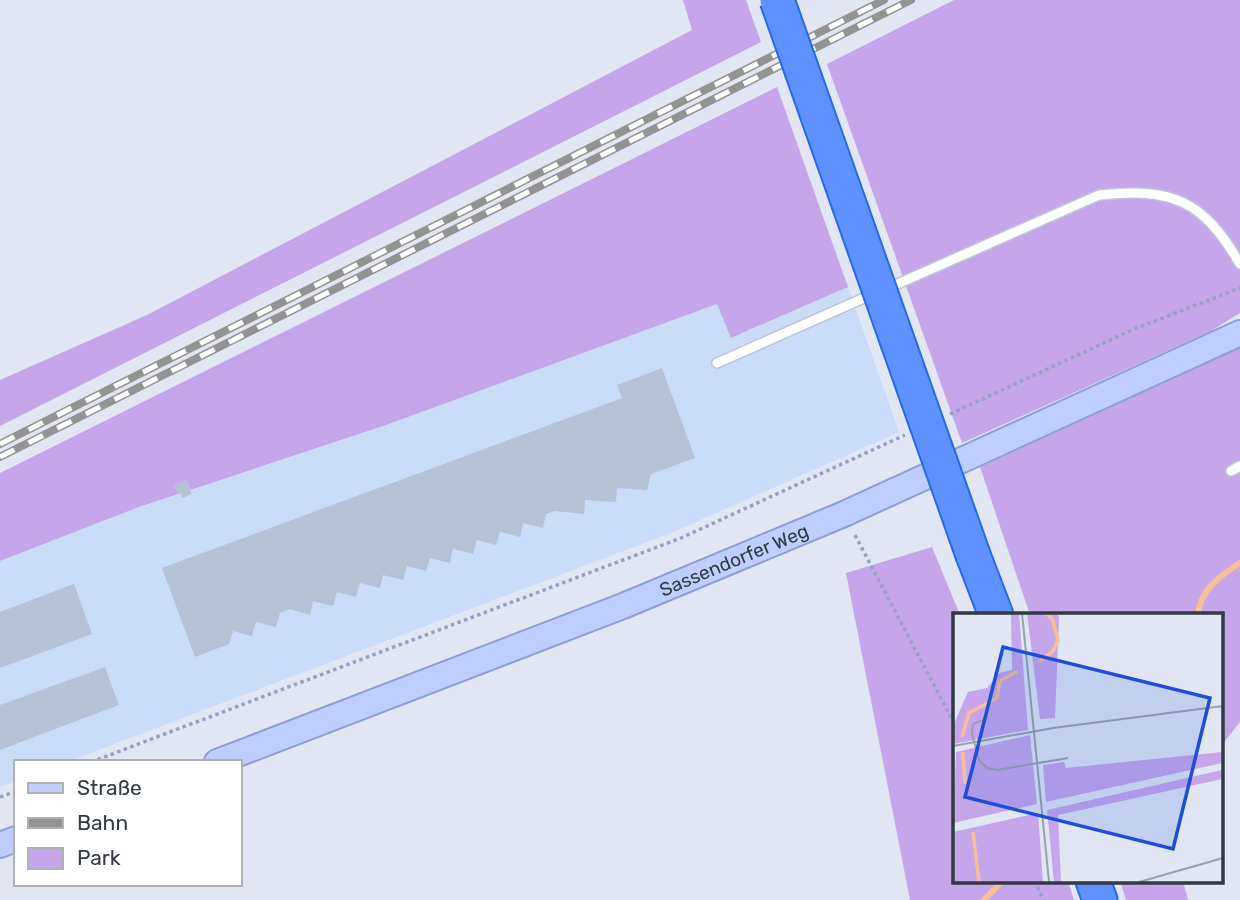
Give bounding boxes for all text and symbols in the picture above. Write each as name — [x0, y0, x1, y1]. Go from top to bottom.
street label: Sassendorfer Weg — [656, 519, 812, 602]
inset map — [953, 613, 1222, 883]
legend — [14, 760, 242, 886]
text: Straße — [77, 775, 142, 800]
text: Bahn — [77, 810, 128, 835]
text: Park — [77, 845, 121, 870]

